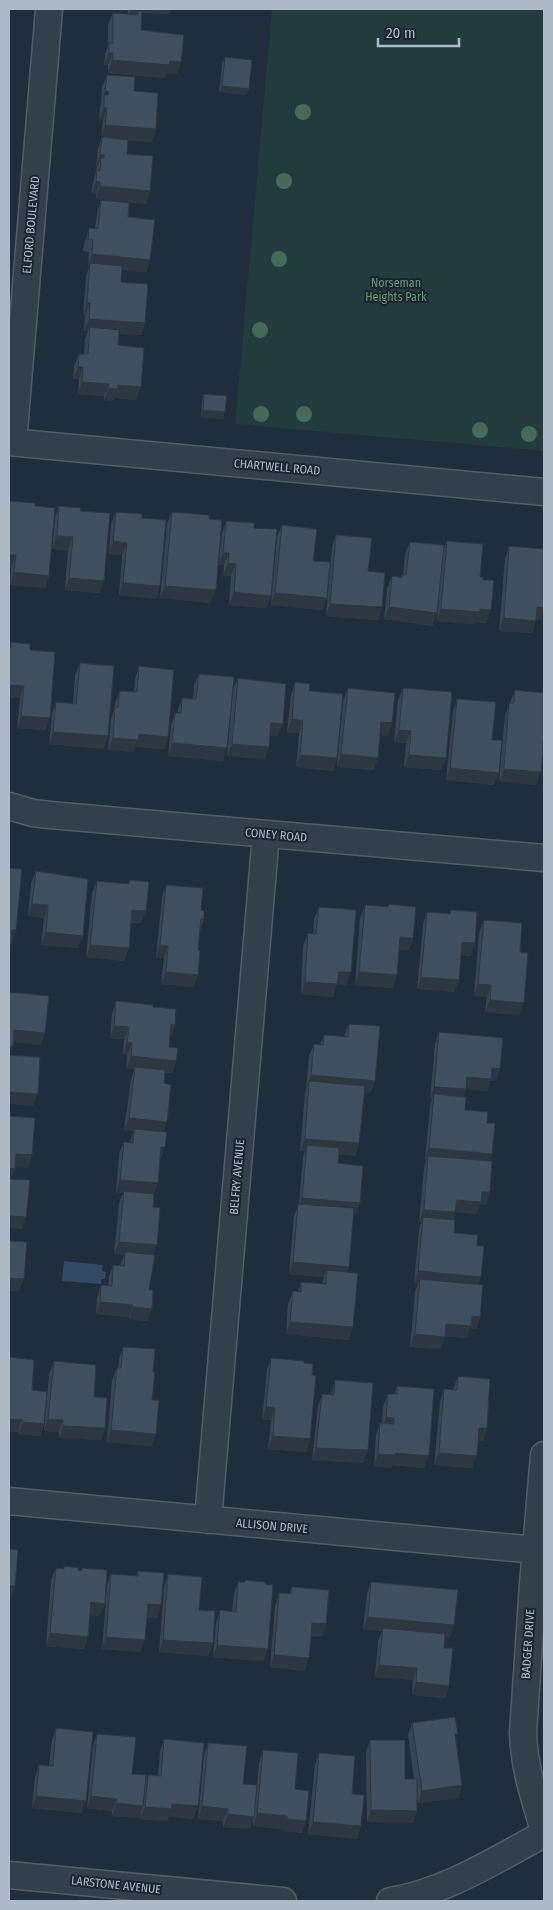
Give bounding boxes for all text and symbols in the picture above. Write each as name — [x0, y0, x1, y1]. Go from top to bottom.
scale bar — [378, 15, 459, 47]
text: 20 m — [386, 24, 416, 42]
street label: ELFORD BOULEVARD — [20, 176, 42, 274]
park label: Norseman Heights Park — [365, 276, 427, 304]
street label: CHARTWELL ROAD — [233, 456, 321, 478]
street label: CONEY ROAD — [244, 825, 308, 845]
street label: BELFRY AVENUE — [227, 1138, 247, 1215]
street label: ALLISON DRIVE — [235, 1516, 309, 1536]
street label: BADGER DRIVE — [519, 1608, 537, 1679]
street label: LARSTONE AVENUE — [70, 1873, 162, 1897]

